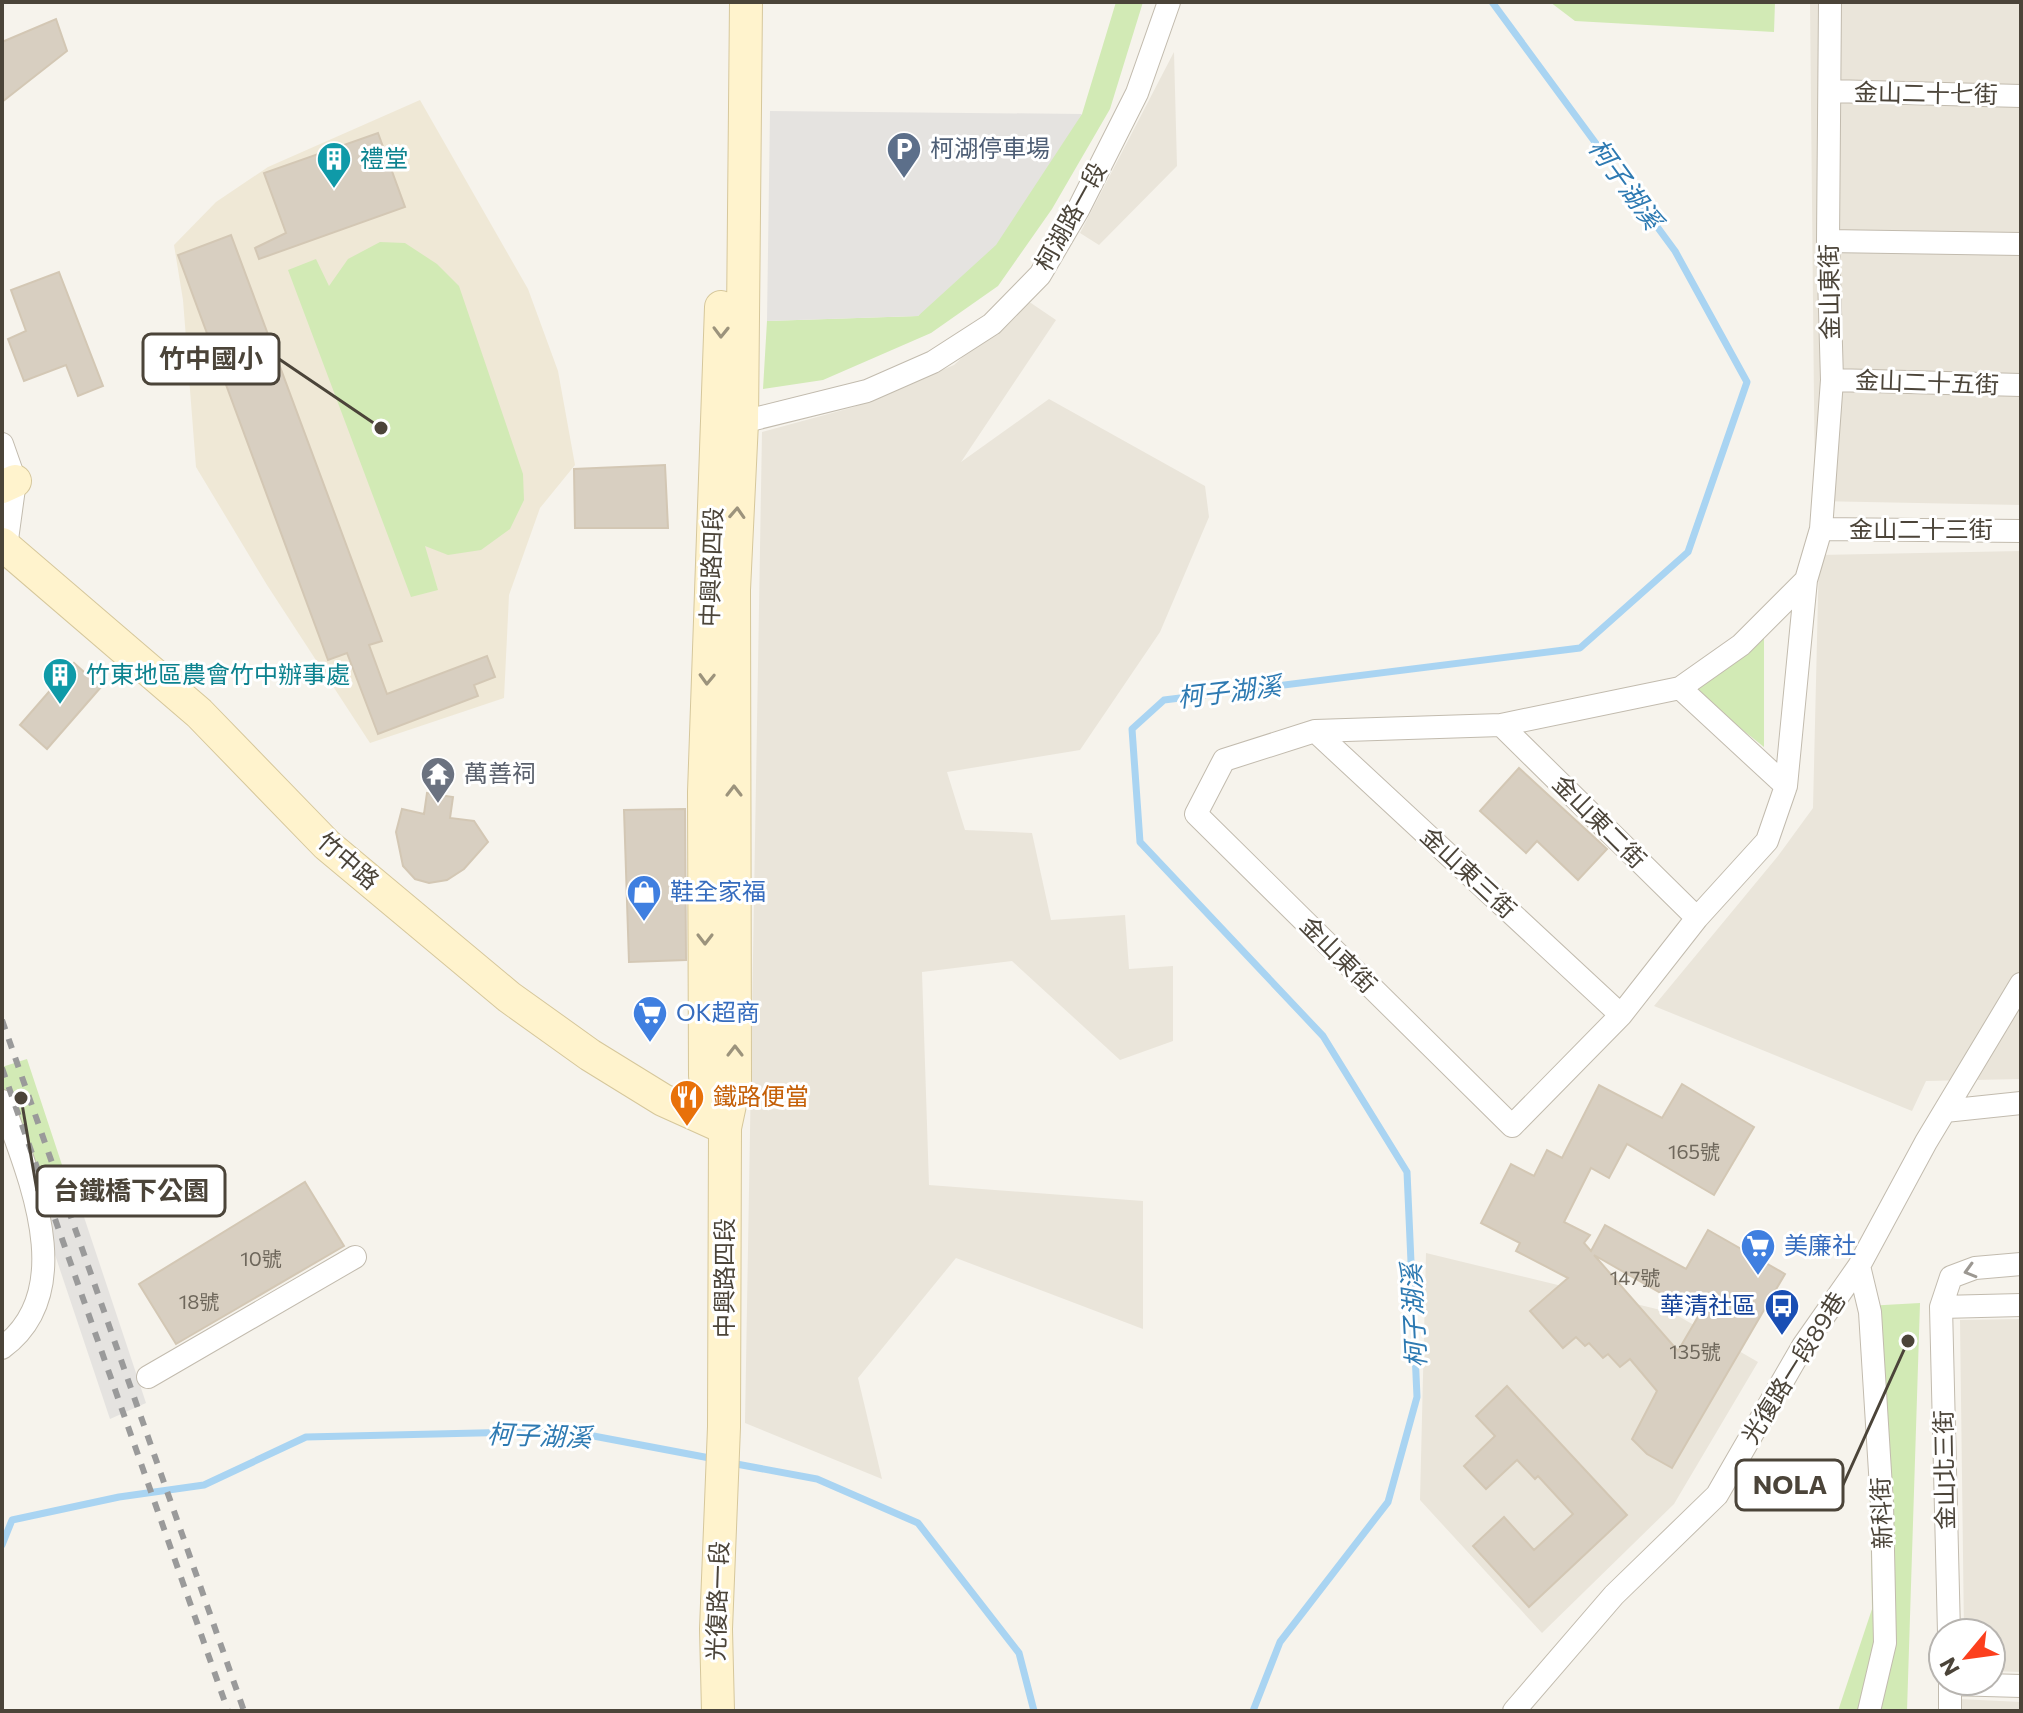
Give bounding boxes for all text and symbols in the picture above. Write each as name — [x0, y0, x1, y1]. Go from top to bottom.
street label: 金山二十七街 — [1854, 77, 1998, 108]
parking icon: 柯湖停車場 — [885, 130, 923, 180]
water label: 柯子湖溪 — [1583, 132, 1672, 238]
place label: 柯湖停車場 — [930, 133, 1050, 162]
building icon: 禮堂 — [315, 140, 353, 190]
place label: 禮堂 — [360, 143, 408, 172]
street label: 柯湖路一段 — [1028, 157, 1111, 276]
street label: 金山東街 — [1813, 244, 1844, 340]
one-way arrow — [712, 326, 729, 339]
callout: 竹中國小 — [143, 334, 279, 384]
text: 竹中國小 — [159, 342, 263, 373]
street label: 金山二十五街 — [1855, 364, 2000, 399]
street label: 中興路四段 — [694, 506, 727, 627]
one-way arrow — [729, 506, 746, 519]
street label: 金山二十三街 — [1849, 514, 1993, 543]
building icon: 竹東地區農會竹中辦事處 — [41, 656, 79, 706]
place label: 竹東地區農會竹中辦事處 — [86, 659, 350, 688]
water label: 柯子湖溪 — [1175, 668, 1286, 712]
one-way arrow — [699, 673, 716, 686]
temple icon: 萬善祠 — [419, 755, 457, 805]
place label: 萬善祠 — [464, 758, 536, 787]
street label: 金山東二街 — [1547, 768, 1653, 874]
one-way arrow — [725, 784, 743, 797]
street label: 金山東三街 — [1415, 820, 1523, 923]
street label: 竹中路 — [312, 825, 386, 894]
shop icon: 鞋全家福 — [625, 873, 663, 923]
place label: 鞋全家福 — [670, 876, 766, 905]
street label: 金山東街 — [1295, 910, 1383, 998]
one-way arrow — [696, 933, 714, 946]
supermarket icon: OK超商 — [631, 994, 669, 1044]
place label: OK超商 — [676, 997, 760, 1026]
one-way arrow — [726, 1044, 744, 1057]
restaurant icon: 鐵路便當 — [668, 1078, 706, 1128]
place label: 鐵路便當 — [713, 1081, 809, 1110]
house number: 165號 — [1668, 1139, 1720, 1163]
callout: 台鐵橋下公園 — [37, 1166, 225, 1216]
text: 台鐵橋下公園 — [53, 1174, 209, 1205]
street label: 中興路四段 — [709, 1218, 738, 1338]
supermarket icon: 美廉社 — [1739, 1227, 1777, 1277]
place label: 美廉社 — [1784, 1230, 1856, 1259]
house number: 10號 — [240, 1246, 282, 1270]
water label: 柯子湖溪 — [1394, 1259, 1431, 1369]
one-way arrow — [1964, 1262, 1977, 1278]
house number: 147號 — [1610, 1265, 1660, 1289]
street label: 光復路一段89巷 — [1735, 1286, 1851, 1448]
bus stop icon: 華清社區 — [1763, 1287, 1801, 1337]
house number: 18號 — [179, 1289, 219, 1313]
place label: 華清社區 — [1660, 1290, 1756, 1319]
house number: 135號 — [1669, 1339, 1721, 1363]
street label: 金山北三街 — [1928, 1410, 1959, 1530]
water label: 柯子湖溪 — [487, 1417, 596, 1452]
callout: NOLA — [1736, 1460, 1843, 1510]
text: NOLA — [1753, 1468, 1828, 1499]
street label: 新科街 — [1865, 1477, 1896, 1550]
street label: 光復路一段 — [700, 1540, 733, 1661]
north arrow — [1927, 1617, 2007, 1697]
text: N — [1933, 1653, 1965, 1681]

